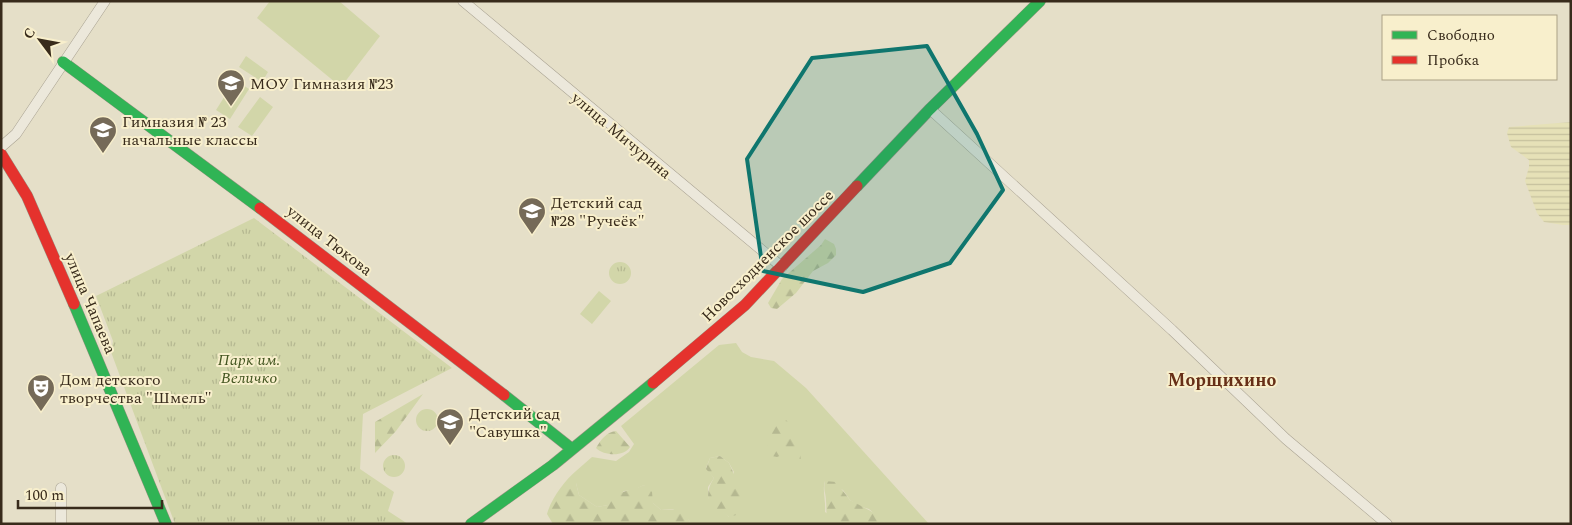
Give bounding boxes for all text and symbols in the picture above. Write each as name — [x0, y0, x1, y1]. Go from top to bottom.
north arrow — [15, 15, 65, 65]
legend — [1382, 15, 1557, 80]
text: С — [18, 24, 41, 43]
text: Свободно — [1427, 24, 1495, 47]
text: Пробка — [1427, 49, 1480, 72]
school or university icon: МОУ Гимназия №23 — [216, 68, 246, 107]
place label: МОУ Гимназия №23 — [250, 72, 393, 96]
street label: улица Мичурина — [565, 86, 677, 185]
place label: Гимназия № 23 начальные классы — [122, 110, 258, 152]
school or university icon: Гимназия № 23 начальные классы — [88, 115, 118, 154]
street label: Новосходненское шоссе — [696, 184, 839, 327]
place label: Детский сад №28 "Ручеёк" — [551, 191, 645, 233]
school or university icon: Детский сад №28 "Ручеёк" — [517, 196, 547, 235]
street label: улица Тюкова — [281, 199, 377, 282]
street label: улица Чапаева — [58, 248, 122, 358]
park label: Парк им. Величко — [218, 348, 280, 390]
district label: Морщихино — [1168, 367, 1277, 394]
place label: Дом детского творчества "Шмель" — [60, 368, 212, 410]
theatre icon: Дом детского творчества "Шмель" — [26, 373, 56, 412]
place label: Детский сад "Савушка" — [469, 402, 560, 444]
school or university icon: Детский сад "Савушка" — [435, 407, 465, 446]
scale bar — [18, 478, 161, 510]
text: 100 m — [25, 484, 64, 507]

